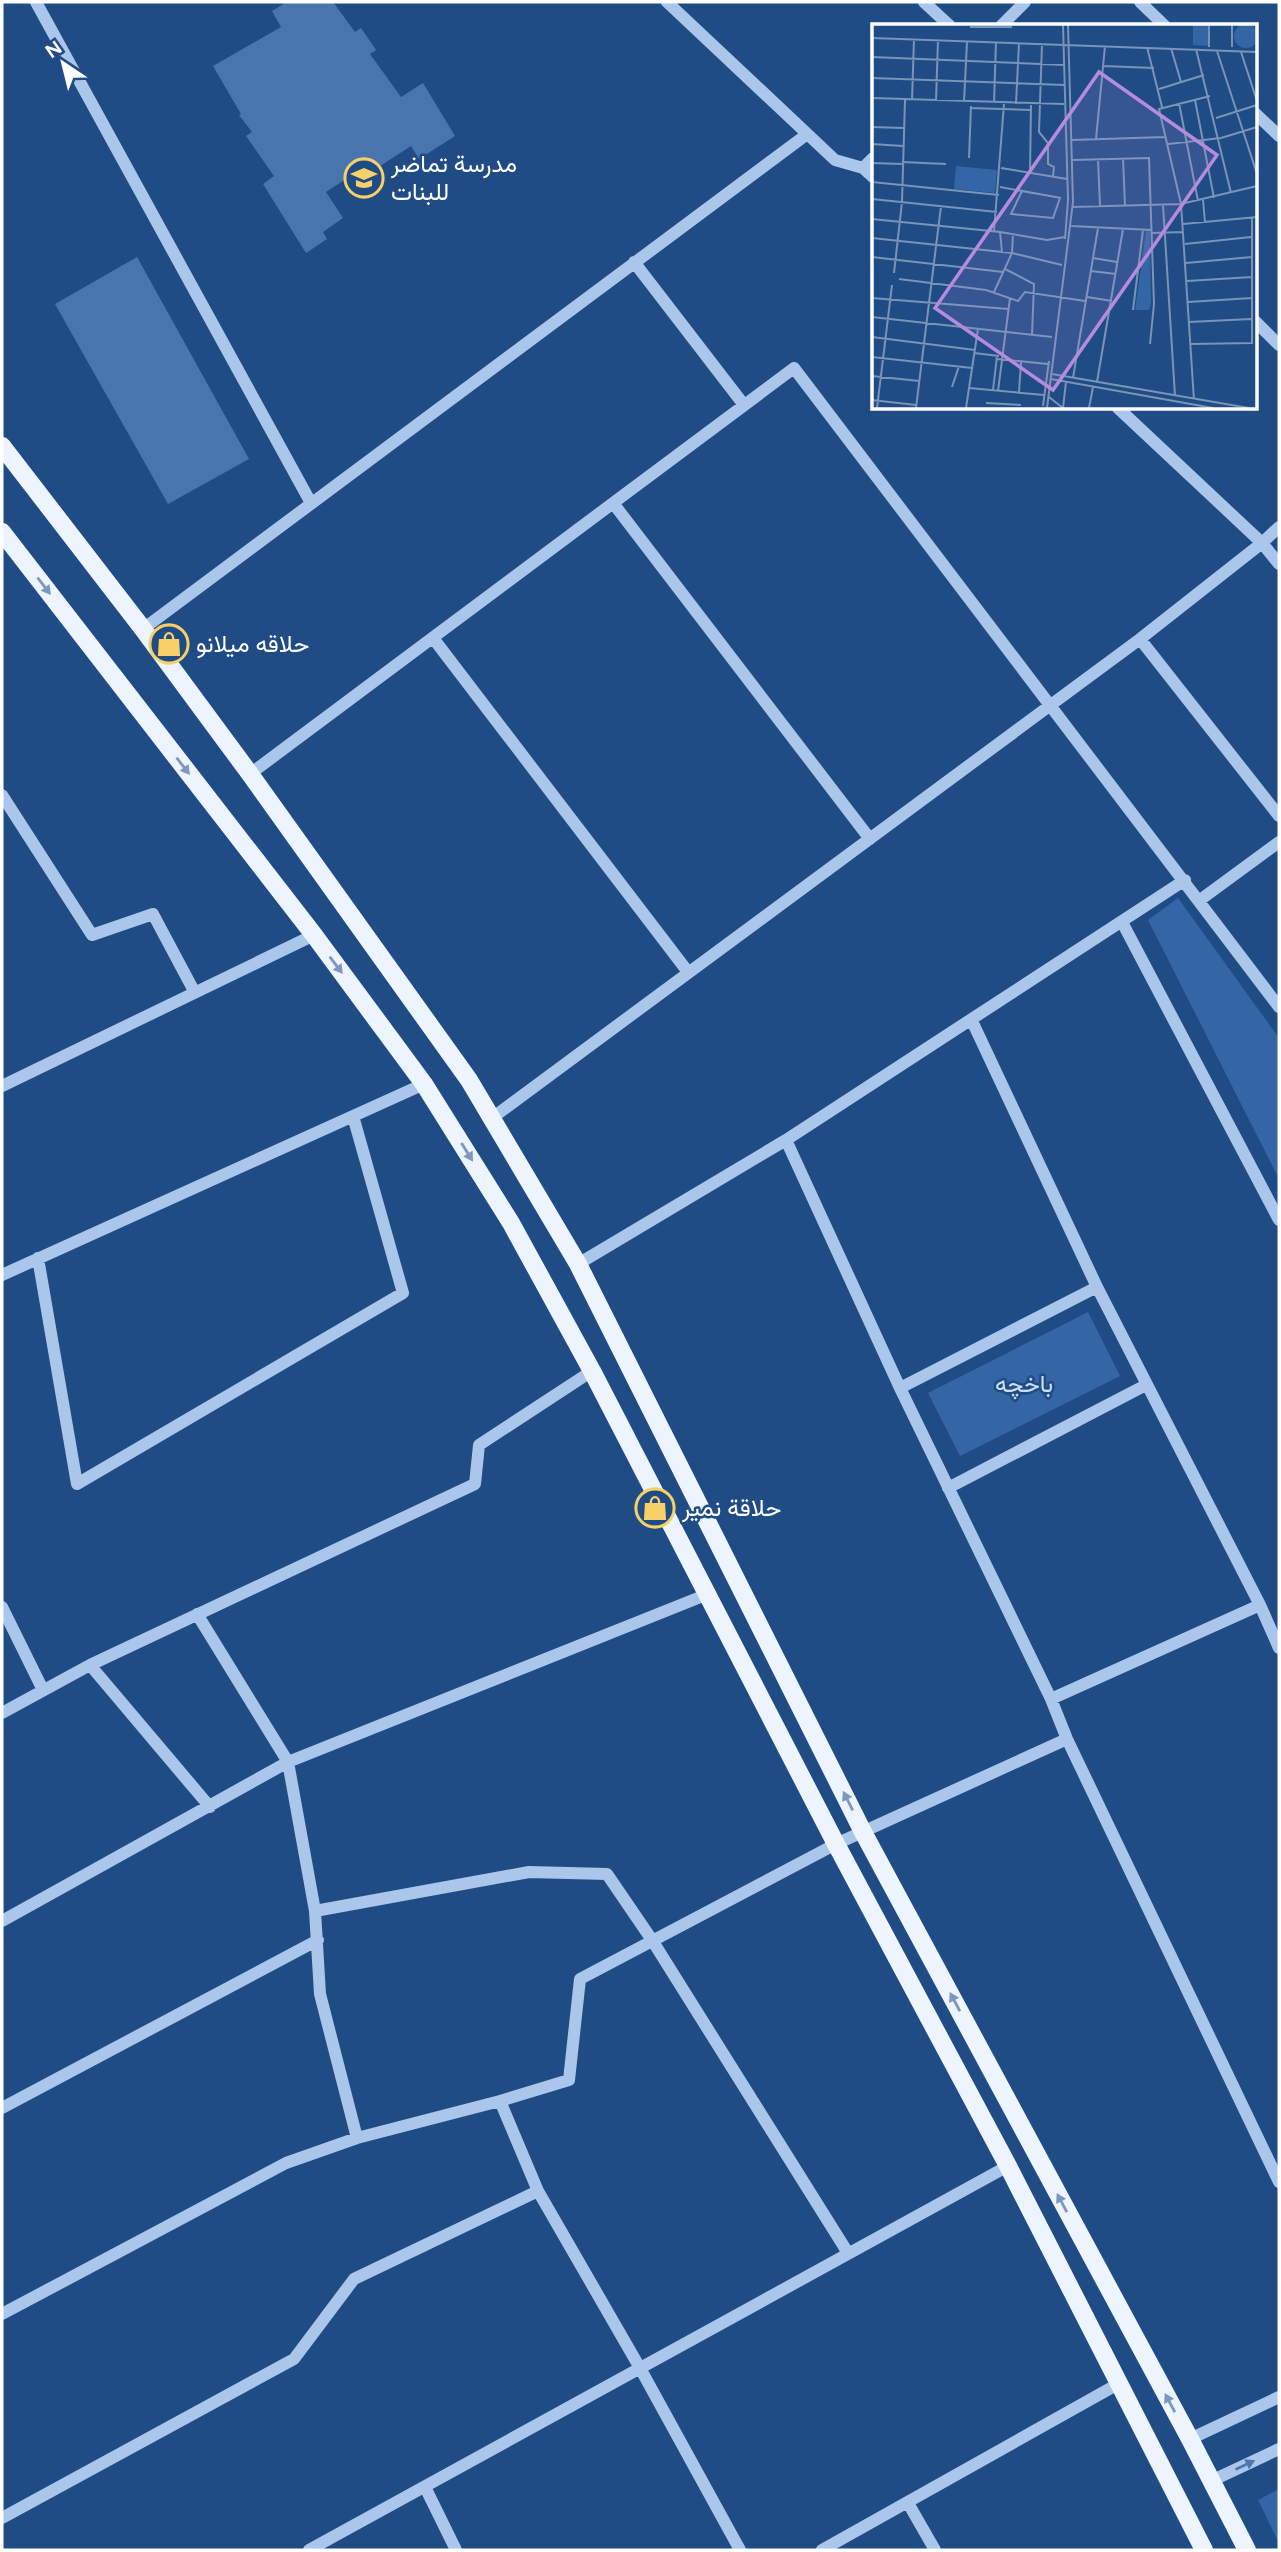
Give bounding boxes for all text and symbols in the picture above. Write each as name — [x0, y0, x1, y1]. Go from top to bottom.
inset map — [872, 24, 1256, 410]
north arrow — [28, 28, 98, 98]
text: N — [41, 36, 66, 63]
place label: مدرسة تماضر للبنات — [390, 149, 517, 206]
school or university icon: مدرسة تماضر للبنات — [343, 157, 385, 199]
one-way arrow — [36, 576, 51, 594]
shop icon: حلاقه ميلانو — [148, 623, 190, 665]
place label: حلاقه ميلانو — [196, 629, 309, 659]
one-way arrow — [175, 756, 190, 774]
one-way arrow — [329, 956, 343, 974]
one-way arrow — [460, 1142, 473, 1161]
park label: باخچە — [995, 1369, 1053, 1400]
shop icon: حلاقة نمير — [634, 1487, 676, 1529]
place label: حلاقة نمير — [681, 1493, 781, 1523]
one-way arrow — [842, 1791, 853, 1811]
one-way arrow — [949, 1992, 960, 2012]
one-way arrow — [1057, 2192, 1069, 2212]
one-way arrow — [1164, 2393, 1176, 2413]
one-way arrow — [1235, 2459, 1255, 2471]

